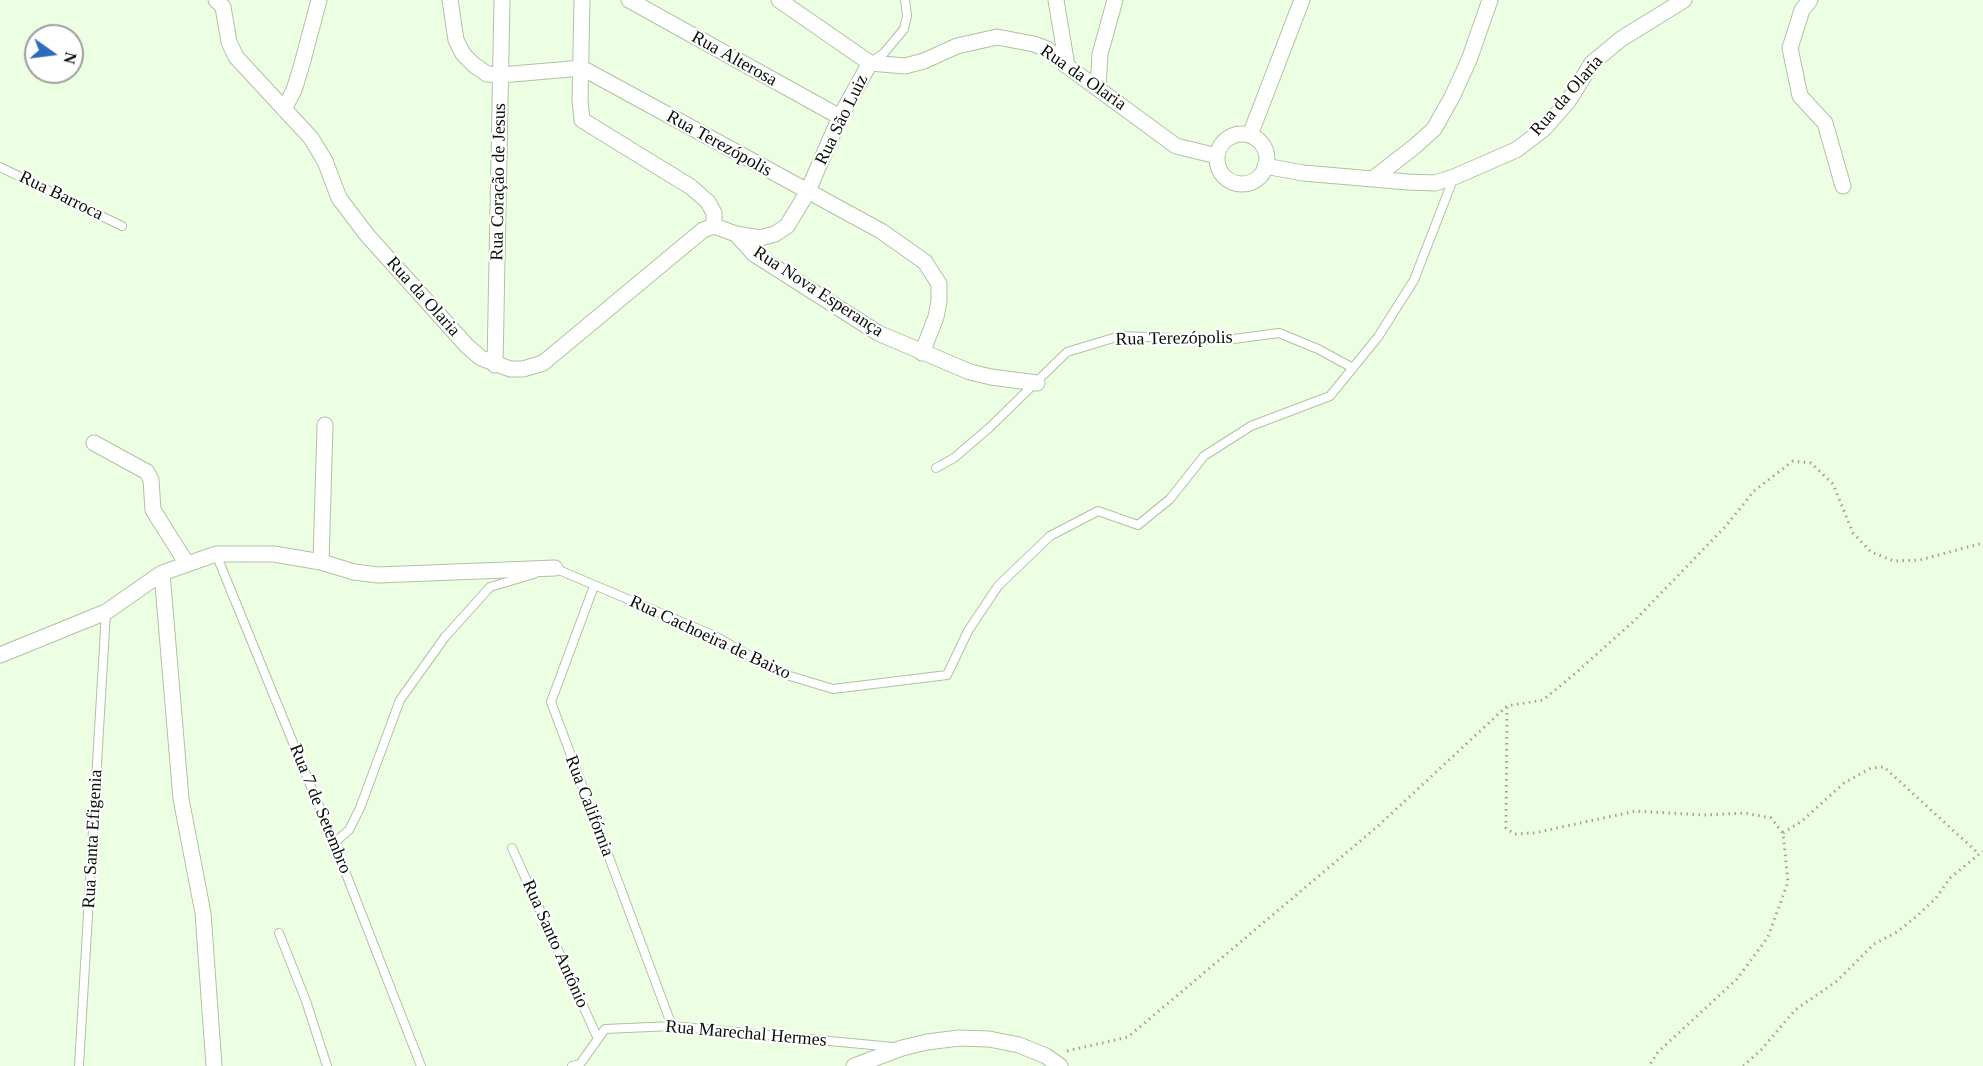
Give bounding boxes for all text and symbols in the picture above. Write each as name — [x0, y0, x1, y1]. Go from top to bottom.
north arrow — [24, 24, 84, 84]
street label: Rua Alterosa — [687, 27, 781, 91]
street label: Rua da Olaria — [1036, 40, 1130, 116]
text: N — [60, 50, 80, 66]
street label: Rua da Olaria — [1526, 51, 1608, 141]
street label: Rua São Luiz — [811, 71, 873, 169]
street label: Rua Coração de Jesus — [487, 103, 511, 261]
street label: Rua Terezópolis — [663, 106, 775, 182]
street label: Rua Barroca — [16, 166, 106, 226]
street label: Rua Nova Esperança — [749, 242, 887, 342]
street label: Rua da Olaria — [382, 253, 464, 341]
street label: Rua Terezópolis — [1115, 327, 1233, 351]
street label: Rua Cachoeira de Baixo — [626, 591, 794, 685]
street label: Rua 7 de Setembro — [284, 741, 356, 877]
street label: Rua Califórnia — [560, 752, 618, 860]
street label: Rua Santa Efigenia — [79, 769, 107, 909]
street label: Rua Santo Antônio — [517, 877, 593, 1011]
street label: Rua Marechal Hermes — [664, 1016, 828, 1052]

